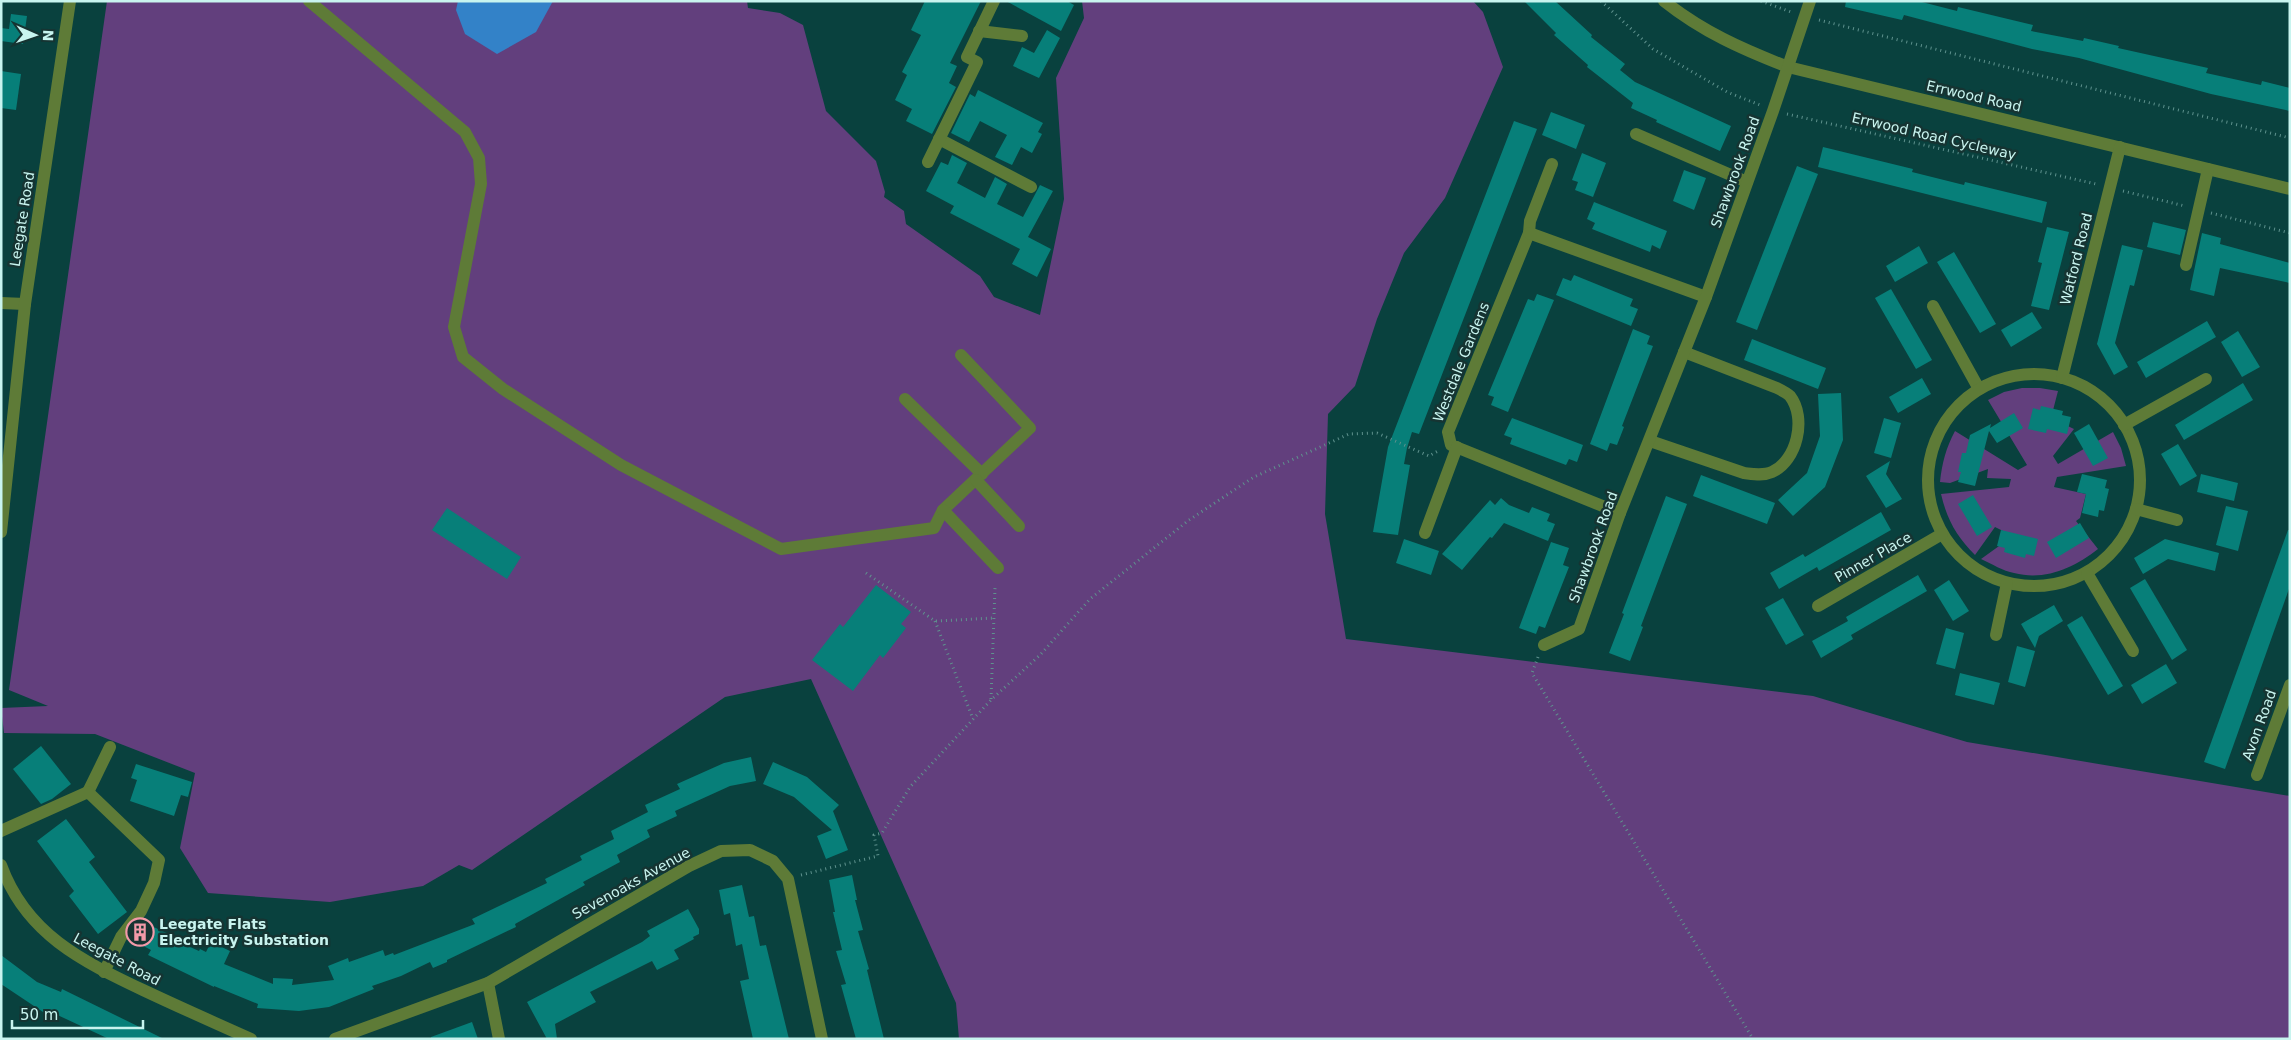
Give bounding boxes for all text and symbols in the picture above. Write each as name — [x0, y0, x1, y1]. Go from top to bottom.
north arrow — [10, 10, 60, 60]
text: N — [40, 29, 56, 42]
street label: Errwood Road — [1925, 77, 2023, 115]
street label: Errwood Road Cycleway — [1850, 109, 2018, 163]
street label: Shawbrook Road — [1707, 114, 1763, 230]
street label: Leegate Road — [7, 170, 37, 268]
street label: Watford Road — [2057, 211, 2095, 307]
street label: Westdale Gardens — [1430, 300, 1492, 424]
street label: Shawbrook Road — [1565, 489, 1621, 605]
street label: Pinner Place — [1832, 529, 1914, 585]
street label: Avon Road — [2239, 687, 2279, 763]
street label: Sevenoaks Avenue — [569, 844, 693, 922]
place label: Leegate Flats Electricity Substation — [159, 916, 329, 948]
building icon: Leegate Flats Electricity Substation — [125, 917, 155, 947]
street label: Leegate Road — [71, 929, 163, 989]
scale bar — [12, 998, 144, 1030]
text: 50 m — [20, 1006, 58, 1024]

